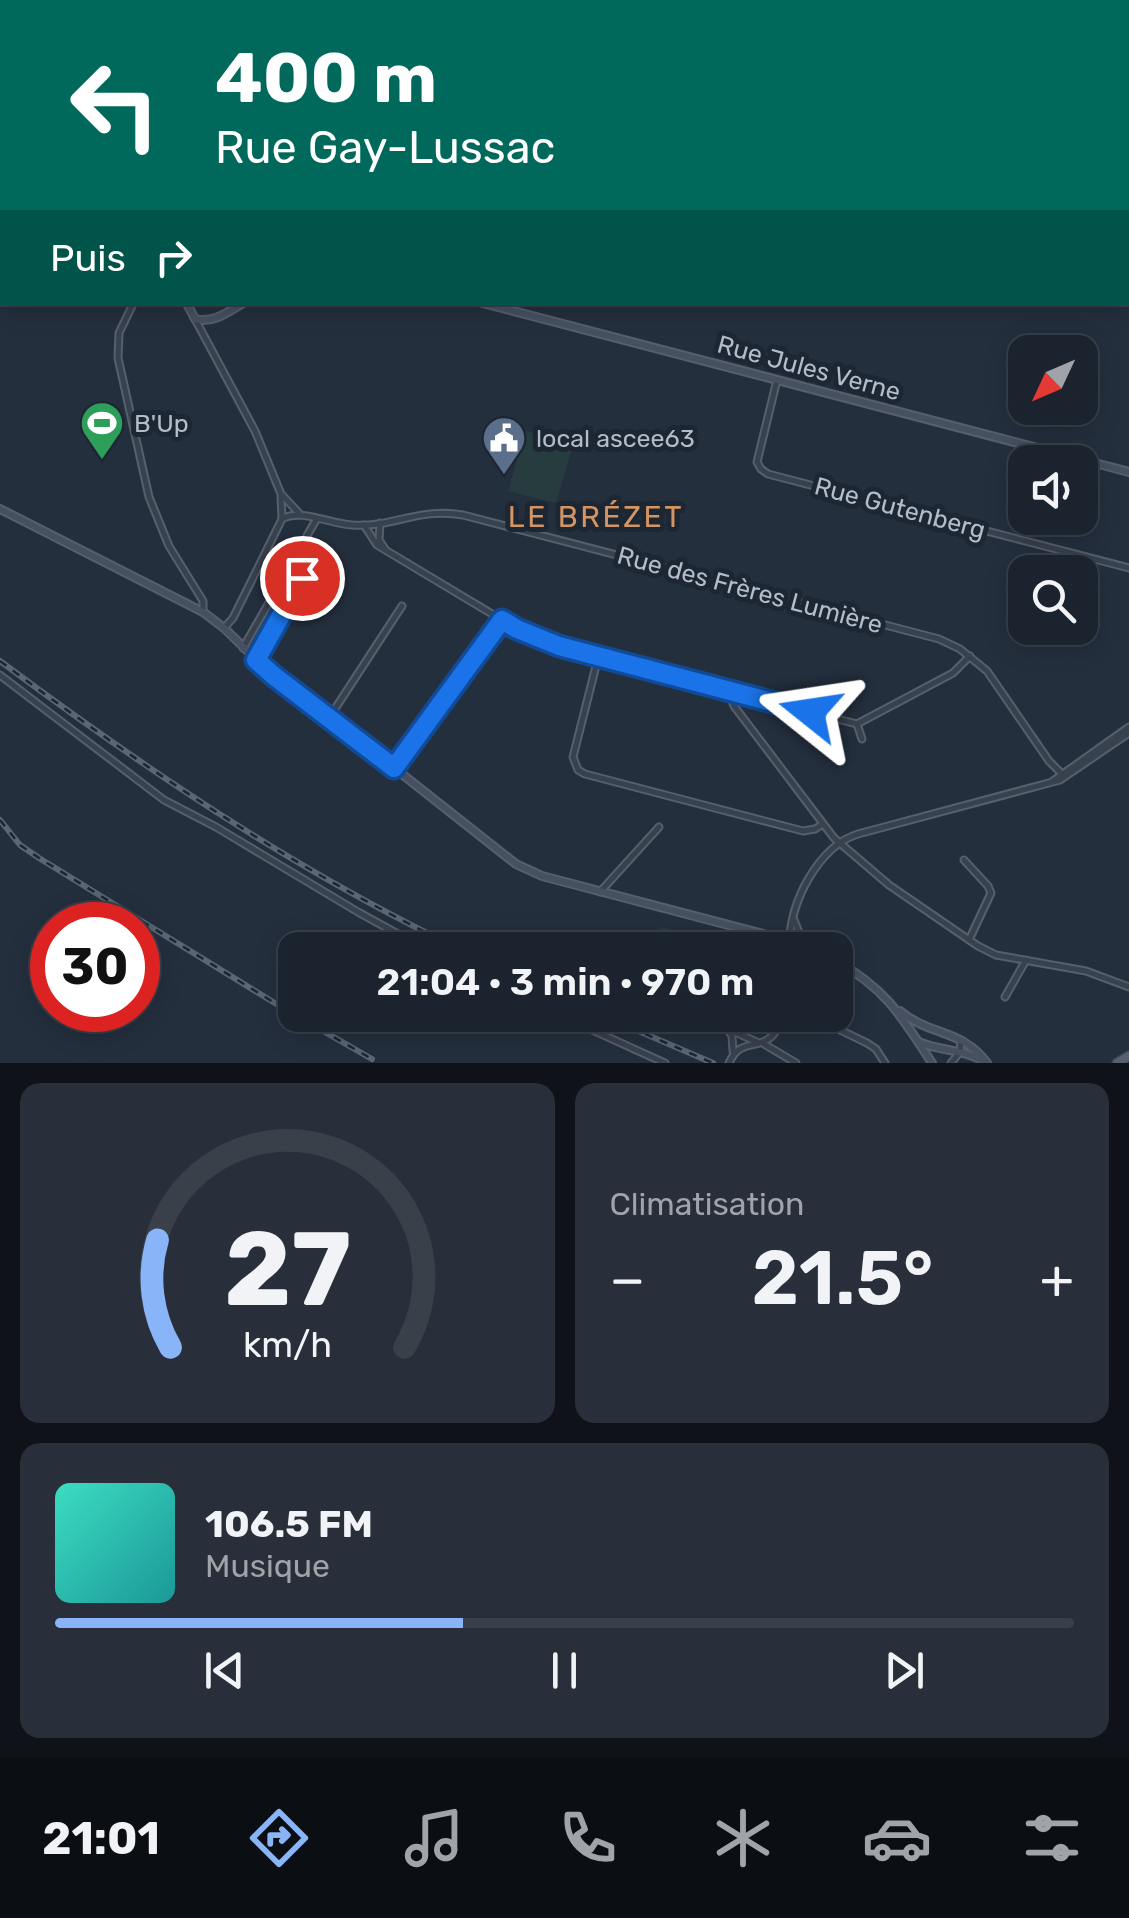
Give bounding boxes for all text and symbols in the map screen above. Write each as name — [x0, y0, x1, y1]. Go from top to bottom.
text: 400 m — [215, 37, 437, 120]
icon: left — [50, 40, 180, 170]
text: Rue Gay-Lussac — [215, 121, 555, 174]
icon: right — [146, 230, 201, 285]
text: Puis — [50, 235, 126, 281]
street label: Rue Jules Verne — [714, 330, 904, 406]
north arrow — [1008, 335, 1098, 425]
map controls — [1008, 335, 1098, 645]
sports icon: B'Up — [79, 400, 125, 461]
place label: B'Up — [134, 409, 189, 438]
public building icon: local ascee63 — [481, 415, 527, 476]
place label: local ascee63 — [536, 424, 695, 453]
button: sound — [1008, 445, 1098, 535]
street label: Rue Gutenberg — [811, 471, 989, 545]
district label: LE BRÉZET — [508, 499, 684, 535]
pin — [260, 536, 345, 621]
street label: Rue des Frères Lumière — [614, 541, 886, 639]
icon: arrive — [275, 551, 330, 606]
button: search — [1008, 555, 1098, 645]
position arrow — [758, 660, 862, 764]
speed limit sign: 30 — [30, 902, 160, 1032]
text: 21:04 · 3 min · 970 m — [377, 959, 754, 1005]
text: Climatisation — [610, 1185, 804, 1223]
text: 27 — [224, 1208, 351, 1331]
text: 21.5° — [752, 1234, 933, 1323]
text: − — [610, 1247, 645, 1312]
text: + — [1040, 1247, 1074, 1312]
text: km/h — [243, 1324, 332, 1366]
text: 106.5 FM — [205, 1501, 373, 1547]
text: Musique — [205, 1547, 330, 1585]
icon: previous — [197, 1643, 252, 1698]
icon: pause — [537, 1643, 592, 1698]
icon: next — [877, 1643, 932, 1698]
icon: directions — [244, 1803, 314, 1873]
icon: music — [399, 1803, 469, 1873]
icon: phone — [553, 1803, 623, 1873]
icon: climate — [708, 1803, 778, 1873]
icon: car — [862, 1803, 932, 1873]
icon: filters — [1017, 1803, 1087, 1873]
text: 21:01 — [42, 1812, 160, 1865]

